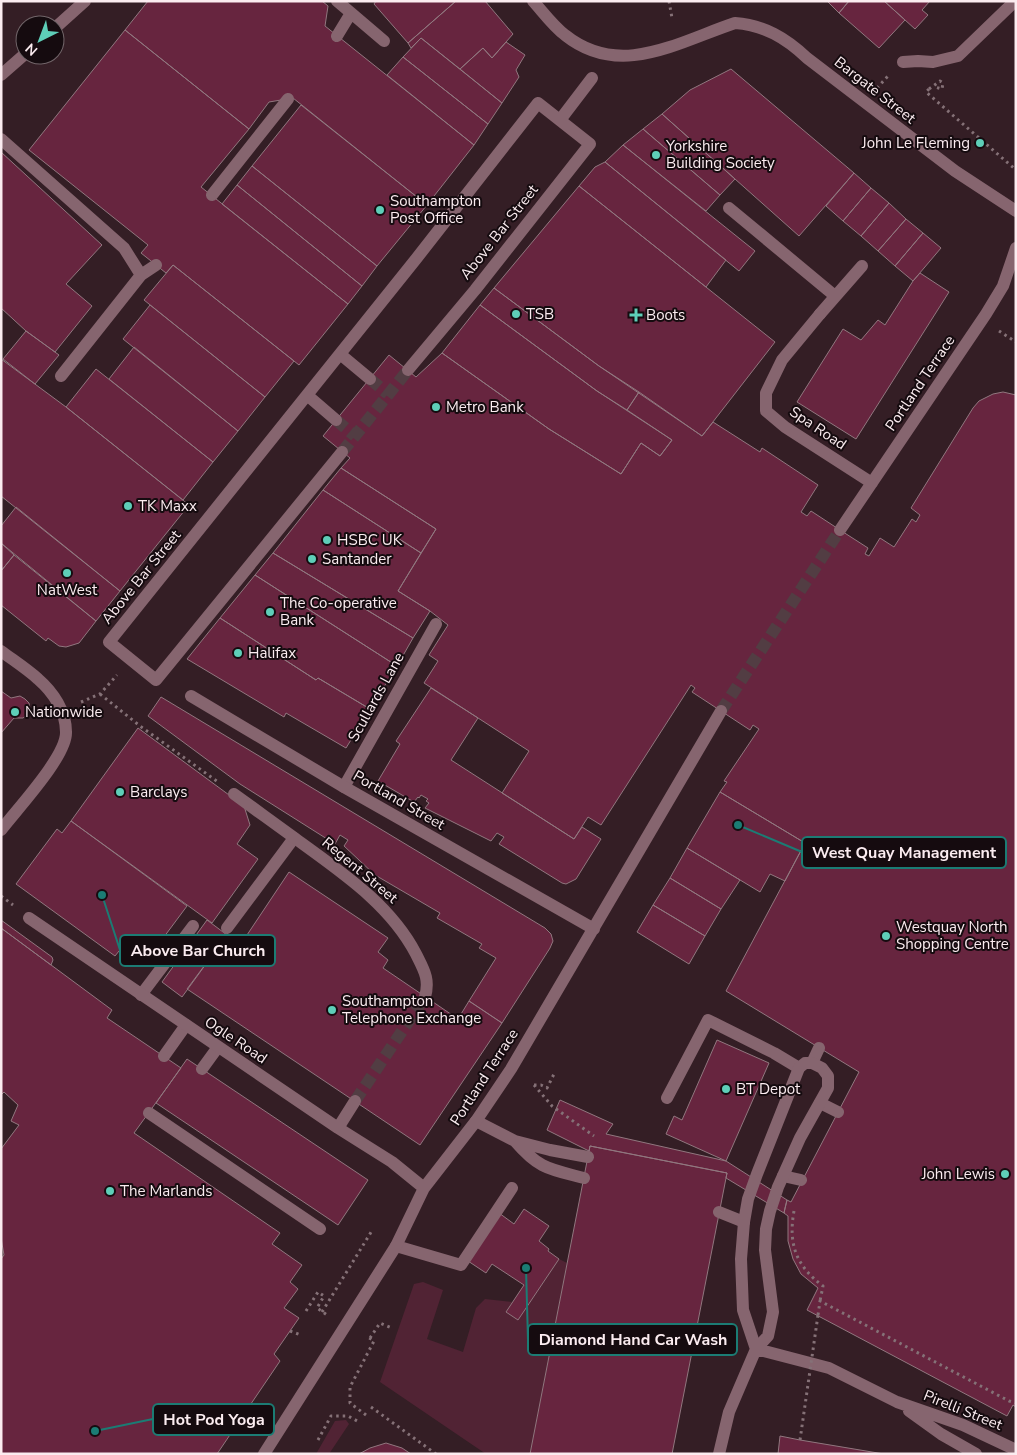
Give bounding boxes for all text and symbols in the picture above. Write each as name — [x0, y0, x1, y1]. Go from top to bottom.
north arrow — [15, 15, 65, 65]
text: N — [21, 39, 42, 60]
street label: Bargate Street — [830, 52, 920, 129]
place label: John Le Fleming — [861, 133, 970, 153]
place label: Yorkshire Building Society — [665, 136, 775, 173]
marker: John Le Fleming — [974, 137, 986, 149]
marker: Yorkshire Building Society — [650, 149, 662, 161]
street label: Above Bar Street — [456, 180, 543, 284]
place label: Southampton Post Office — [390, 191, 481, 228]
marker: Southampton Post Office — [374, 204, 386, 216]
place label: TSB — [526, 304, 554, 324]
place label: Boots — [646, 305, 685, 325]
marker: TSB — [510, 308, 522, 320]
marker: Boots — [630, 309, 642, 321]
street label: Portland Terrace — [881, 331, 959, 435]
place label: Metro Bank — [446, 397, 524, 417]
marker: Metro Bank — [430, 401, 442, 413]
street label: Spa Road — [786, 402, 850, 454]
place label: TK Maxx — [138, 496, 197, 516]
marker: TK Maxx — [122, 500, 134, 512]
street label: Above Bar Street — [97, 525, 186, 628]
place label: HSBC UK — [337, 530, 403, 550]
marker: HSBC UK — [321, 534, 333, 546]
place label: Santander — [322, 549, 392, 569]
marker: Santander — [306, 553, 318, 565]
marker: NatWest — [61, 567, 73, 579]
place label: NatWest — [37, 580, 98, 600]
place label: The Co-operative Bank — [280, 593, 397, 630]
marker: The Co-operative Bank — [264, 606, 276, 618]
place label: Halifax — [248, 643, 296, 663]
marker: Halifax — [232, 647, 244, 659]
street label: Scullards Lane — [343, 649, 409, 745]
place label: Nationwide — [25, 702, 102, 722]
marker: Nationwide — [9, 706, 21, 718]
street label: Portland Street — [349, 766, 449, 835]
place label: Barclays — [130, 782, 187, 802]
marker: Barclays — [114, 786, 126, 798]
street label: Regent Street — [318, 832, 403, 908]
callout: West Quay Management — [802, 837, 1006, 868]
text: West Quay Management — [812, 842, 997, 864]
place label: Westquay North Shopping Centre — [896, 917, 1009, 954]
marker: Westquay North Shopping Centre — [880, 930, 892, 942]
callout: Above Bar Church — [120, 935, 275, 966]
text: Above Bar Church — [131, 940, 265, 962]
place label: Southampton Telephone Exchange — [342, 991, 481, 1028]
marker: Southampton Telephone Exchange — [326, 1004, 338, 1016]
street label: Ogle Road — [201, 1012, 271, 1068]
street label: Portland Terrace — [445, 1025, 523, 1129]
place label: BT Depot — [736, 1079, 801, 1099]
marker: BT Depot — [720, 1083, 732, 1095]
place label: John Lewis — [921, 1164, 995, 1184]
marker: John Lewis — [999, 1168, 1011, 1180]
place label: The Marlands — [120, 1181, 212, 1201]
marker: The Marlands — [104, 1185, 116, 1197]
callout: Diamond Hand Car Wash — [528, 1324, 737, 1355]
text: Diamond Hand Car Wash — [539, 1329, 727, 1351]
street label: Pirelli Street — [921, 1385, 1006, 1435]
callout: Hot Pod Yoga — [153, 1404, 274, 1435]
text: Hot Pod Yoga — [163, 1409, 265, 1431]

